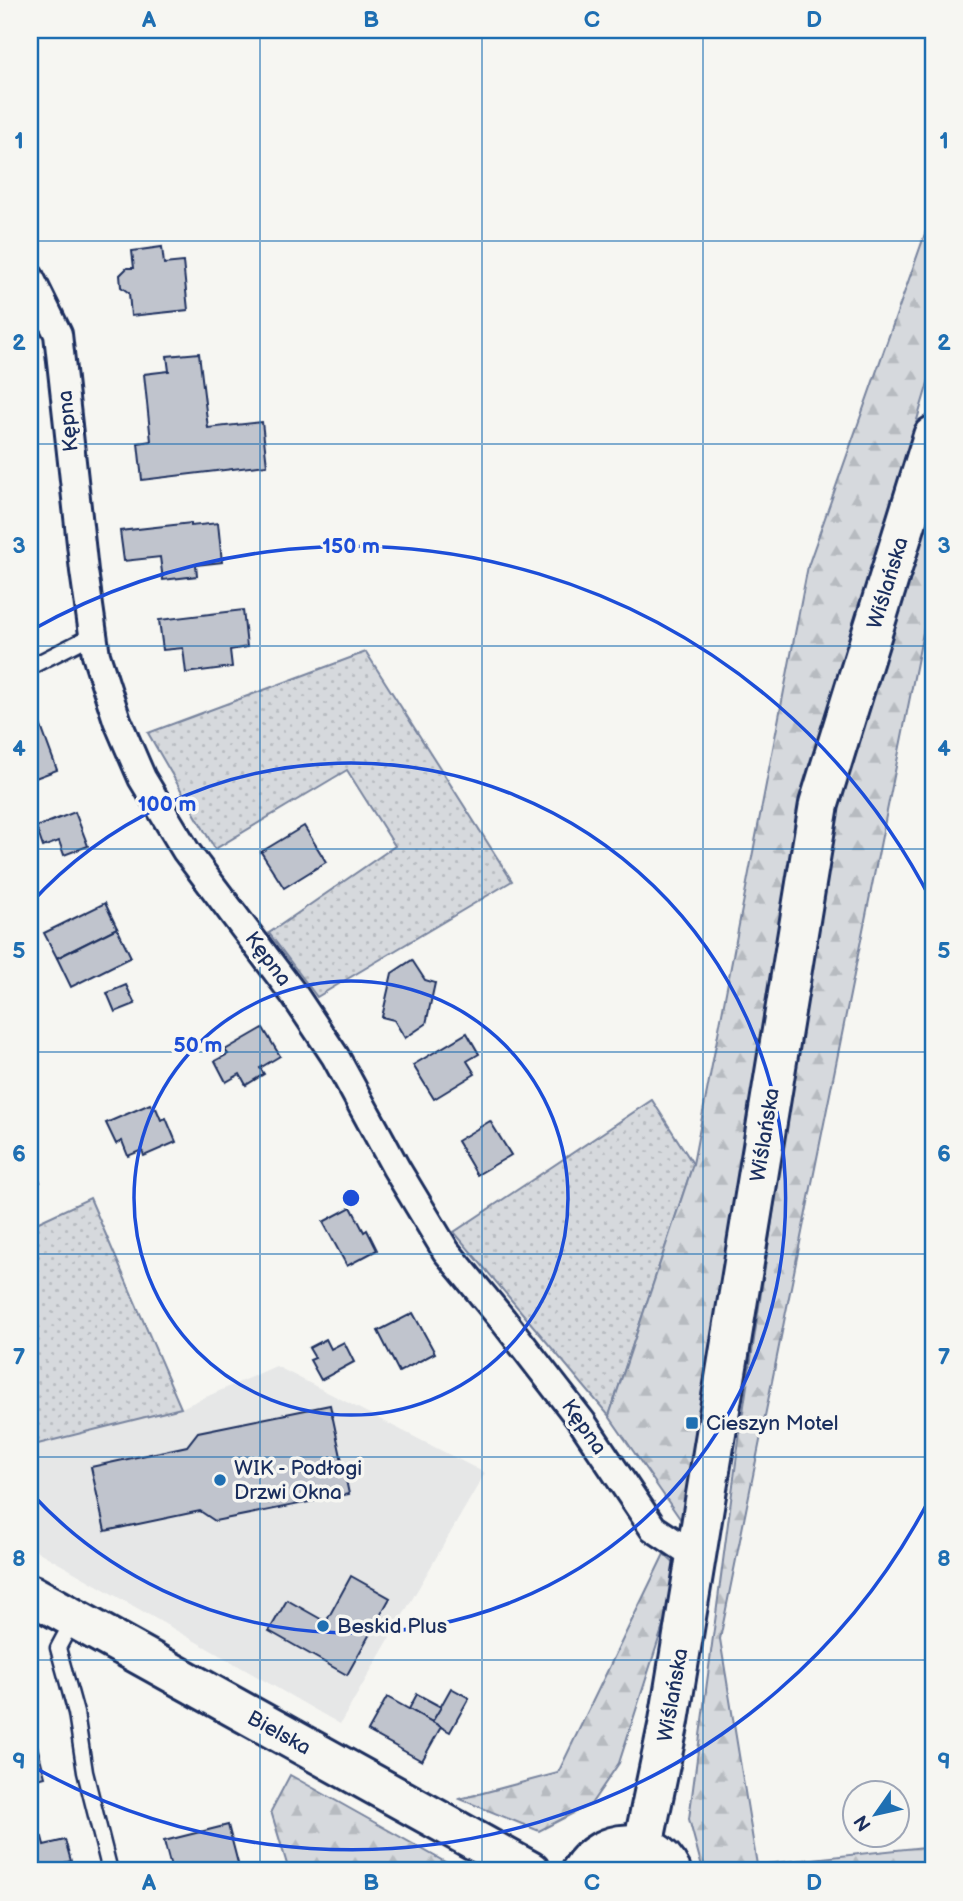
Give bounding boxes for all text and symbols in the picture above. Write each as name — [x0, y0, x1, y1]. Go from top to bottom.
text: A — [141, 6, 157, 34]
text: B — [363, 6, 379, 34]
text: C — [584, 6, 600, 34]
text: D — [806, 6, 822, 34]
text: 1 — [14, 127, 24, 155]
text: 1 — [939, 127, 949, 155]
text: 2 — [12, 329, 26, 357]
text: 2 — [937, 329, 951, 357]
street label: Kępna — [52, 389, 84, 453]
text: 3 — [12, 532, 26, 560]
text: 3 — [937, 532, 951, 560]
text: 150 m — [322, 534, 380, 559]
street label: Wiślańska — [862, 534, 914, 632]
text: 4 — [12, 735, 26, 763]
text: 4 — [937, 735, 951, 763]
text: 100 m — [138, 792, 196, 817]
street label: Kępna — [239, 927, 297, 991]
text: 5 — [12, 937, 26, 965]
text: 5 — [937, 937, 951, 965]
text: 50 m — [174, 1033, 222, 1058]
street label: Wiślańska — [745, 1086, 785, 1184]
text: 6 — [12, 1140, 26, 1168]
text: 6 — [937, 1140, 951, 1168]
centre of rings — [339, 1186, 363, 1210]
text: 7 — [13, 1343, 26, 1371]
text: 7 — [938, 1343, 951, 1371]
street label: Kępna — [556, 1395, 612, 1459]
place label: Cieszyn Motel — [706, 1411, 839, 1436]
marker: Cieszyn Motel — [684, 1415, 700, 1431]
place label: WIK - Podłogi Drzwi Okna — [234, 1456, 362, 1505]
marker: WIK - Podłogi Drzwi Okna — [212, 1472, 228, 1488]
text: 8 — [12, 1545, 26, 1573]
text: 8 — [937, 1545, 951, 1573]
place label: Beskid Plus — [337, 1614, 447, 1639]
marker: Beskid Plus — [315, 1618, 331, 1634]
street label: Wiślańska — [652, 1646, 694, 1744]
street label: Bielska — [243, 1705, 315, 1761]
text: 9 — [12, 1748, 26, 1776]
text: 9 — [937, 1748, 951, 1776]
north arrow — [841, 1778, 911, 1848]
text: N — [850, 1810, 877, 1835]
text: A — [141, 1869, 157, 1897]
text: B — [363, 1869, 379, 1897]
text: C — [584, 1869, 600, 1897]
text: D — [806, 1869, 822, 1897]

